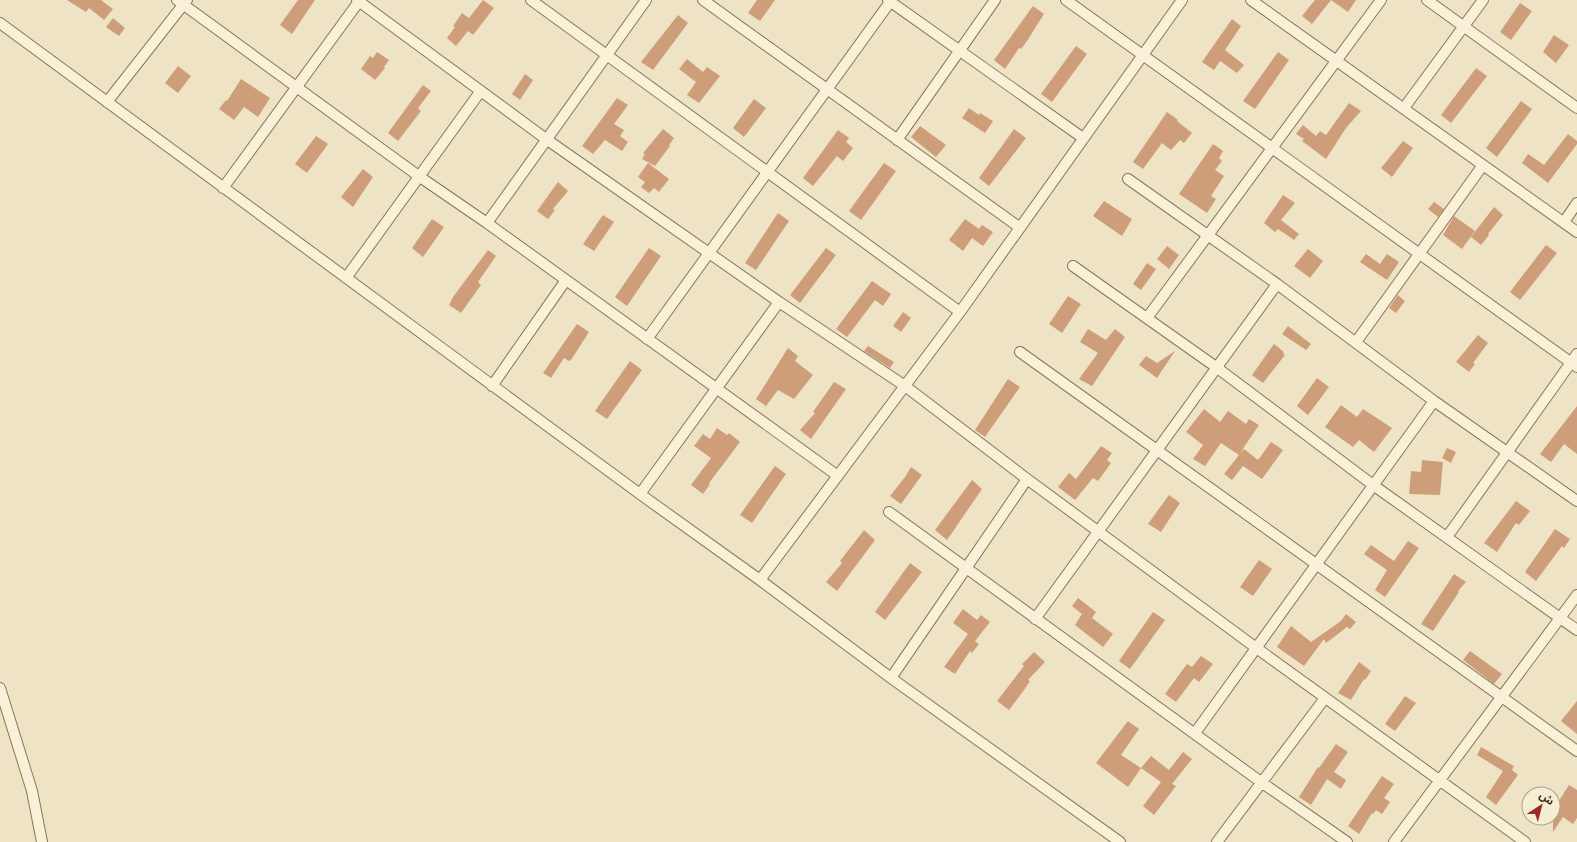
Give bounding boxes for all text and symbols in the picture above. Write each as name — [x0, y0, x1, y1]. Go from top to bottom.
north arrow — [1521, 786, 1561, 826]
text: ش — [1537, 788, 1557, 808]

